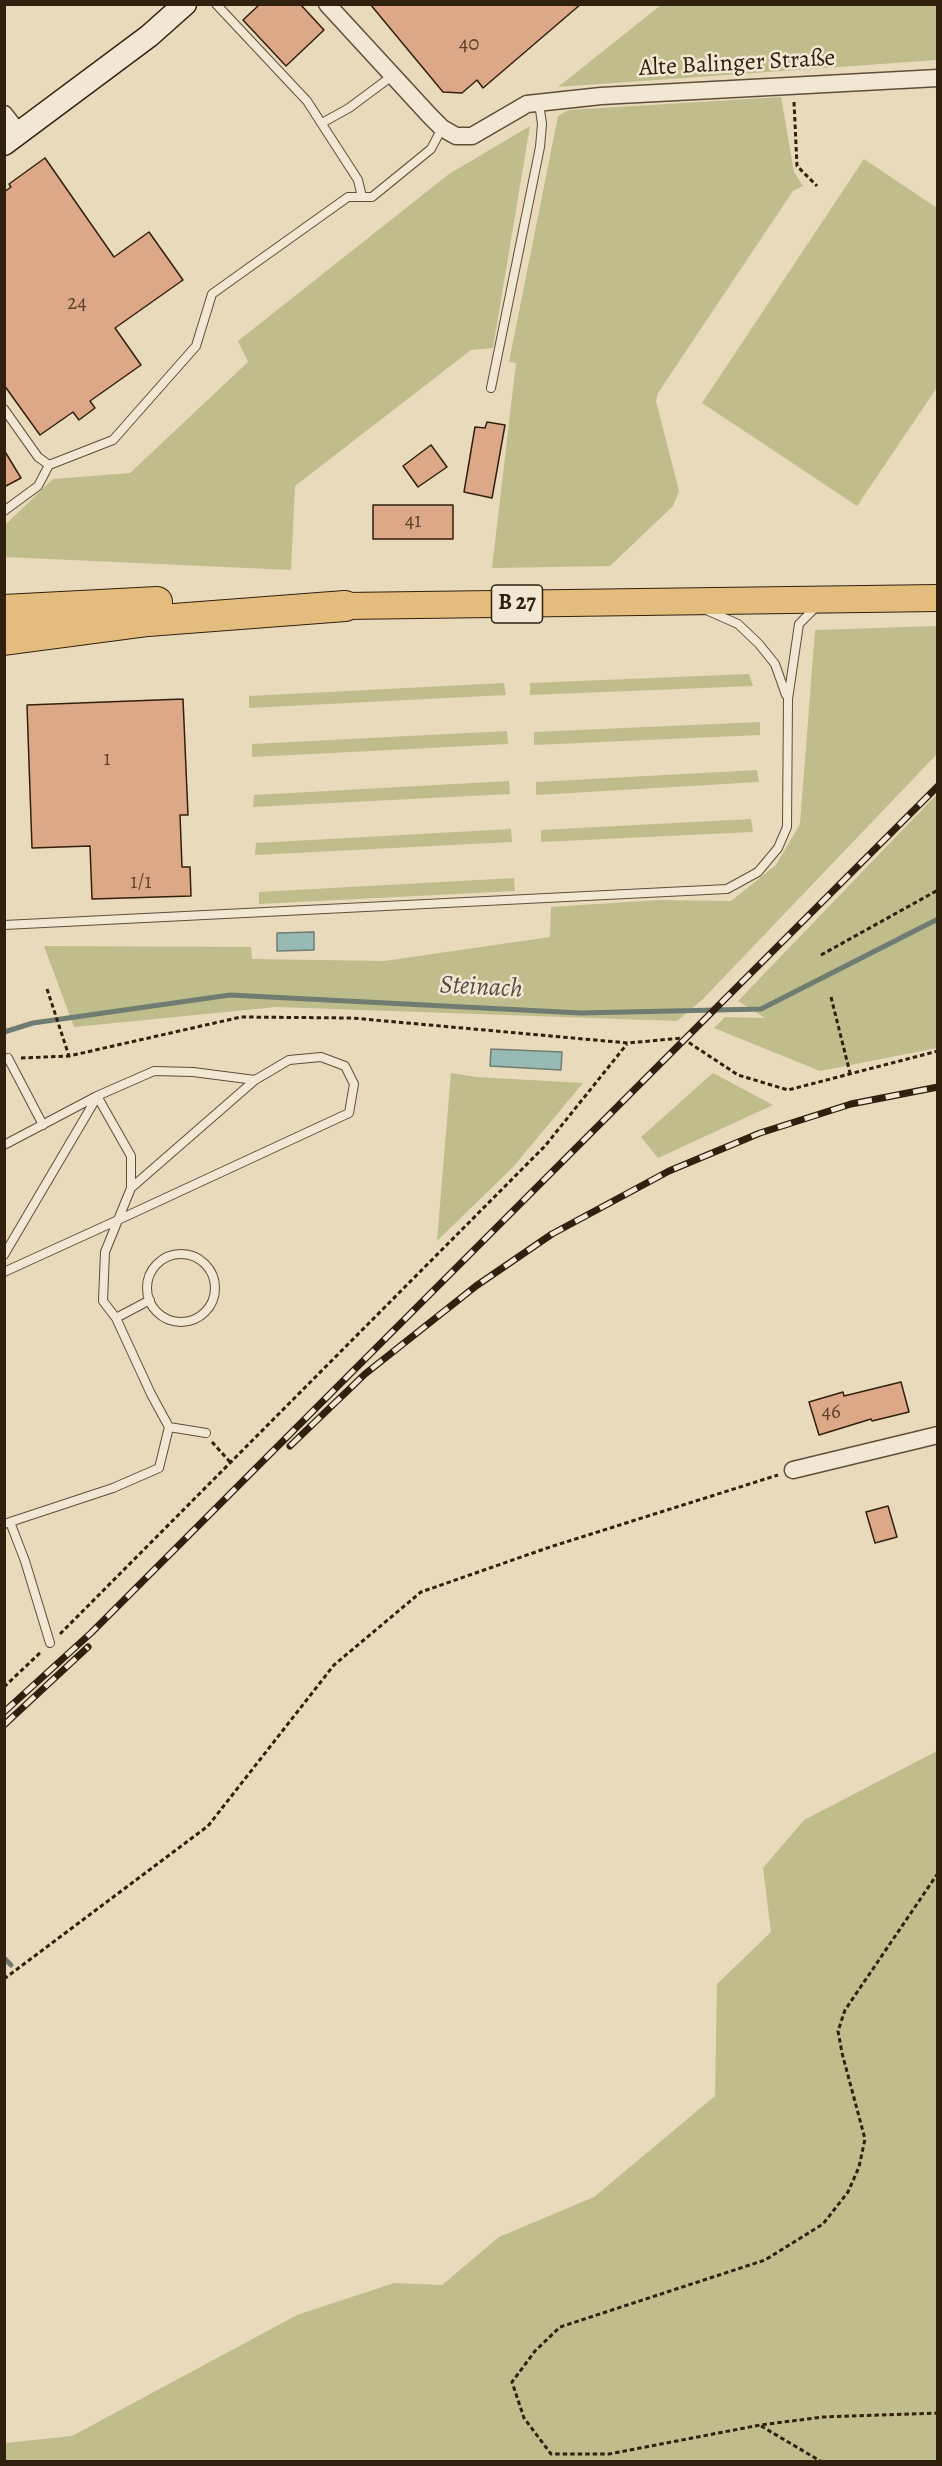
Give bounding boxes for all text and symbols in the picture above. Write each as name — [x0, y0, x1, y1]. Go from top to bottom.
house number: 40 — [459, 32, 479, 58]
street label: Alte Balinger Straße — [638, 44, 836, 84]
house number: 24 — [67, 291, 87, 317]
house number: 41 — [405, 509, 421, 535]
road number: B 27 — [492, 585, 542, 623]
house number: 1 — [103, 747, 111, 773]
house number: 1/1 — [130, 870, 152, 896]
water label: Steinach — [439, 970, 523, 1006]
house number: 46 — [821, 1400, 841, 1426]

